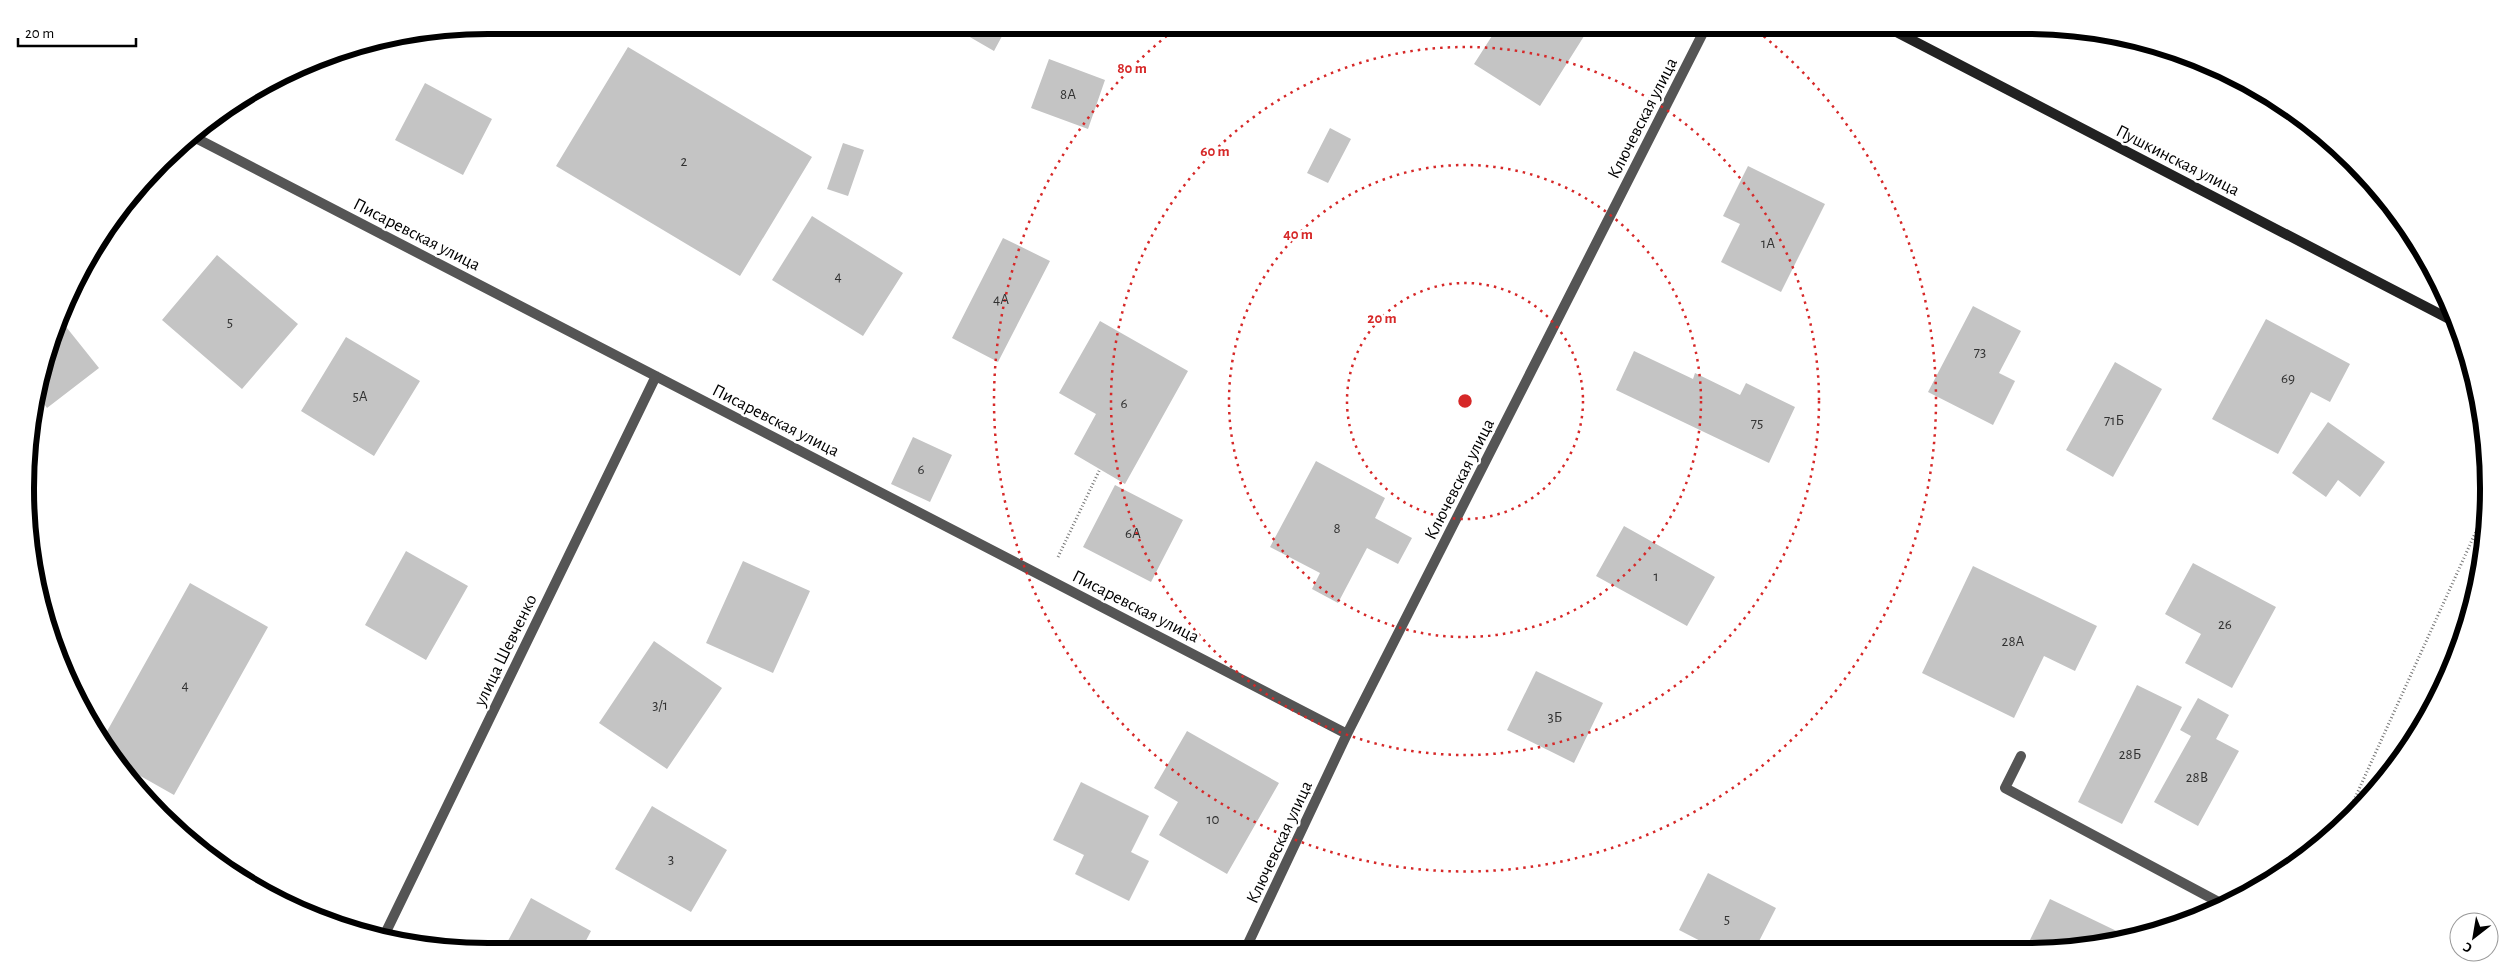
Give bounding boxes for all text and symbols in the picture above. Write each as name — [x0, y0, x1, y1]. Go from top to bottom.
scale bar — [18, 15, 135, 47]
text: 20 m — [25, 26, 54, 41]
street label: Ключевская улица — [1605, 55, 1681, 182]
text: 80 m — [1117, 61, 1147, 76]
house number: 8А — [1060, 87, 1076, 102]
street label: Пушкинская улица — [2113, 122, 2242, 200]
text: 60 m — [1200, 144, 1230, 159]
house number: 2 — [681, 154, 688, 169]
street label: Писаревская улица — [350, 195, 483, 275]
text: 40 m — [1283, 227, 1313, 242]
house number: 1А — [1761, 236, 1775, 251]
house number: 4 — [834, 269, 842, 284]
house number: 4А — [993, 292, 1009, 307]
text: 20 m — [1367, 311, 1397, 326]
house number: 5 — [227, 315, 233, 330]
house number: 73 — [1974, 345, 1986, 360]
house number: 69 — [2281, 371, 2295, 386]
street label: Писаревская улица — [709, 381, 842, 461]
house number: 5А — [352, 389, 368, 404]
centre of rings — [1456, 392, 1474, 410]
house number: 6 — [1120, 396, 1128, 411]
house number: 71Б — [2104, 413, 2124, 428]
street label: Ключевская улица — [1422, 416, 1498, 543]
house number: 75 — [1751, 416, 1763, 431]
house number: 6 — [917, 462, 925, 477]
house number: 8 — [1333, 521, 1341, 536]
house number: 6А — [1125, 526, 1141, 541]
street label: Писаревская улица — [1069, 567, 1202, 647]
house number: 1 — [1653, 569, 1659, 584]
street label: улица Шевченко — [471, 592, 541, 710]
house number: 26 — [2218, 617, 2232, 632]
house number: 28А — [2002, 634, 2025, 649]
house number: 4 — [181, 678, 189, 693]
house number: 3/1 — [652, 698, 668, 713]
house number: 3Б — [1548, 710, 1562, 725]
house number: 28Б — [2119, 747, 2141, 762]
house number: 28В — [2186, 770, 2208, 785]
street label: Ключевская улица — [1244, 778, 1316, 907]
house number: 10 — [1206, 812, 1220, 827]
house number: 3 — [668, 852, 674, 867]
house number: 5 — [1724, 912, 1730, 927]
north arrow — [2449, 912, 2499, 962]
text: С — [2461, 939, 2475, 955]

